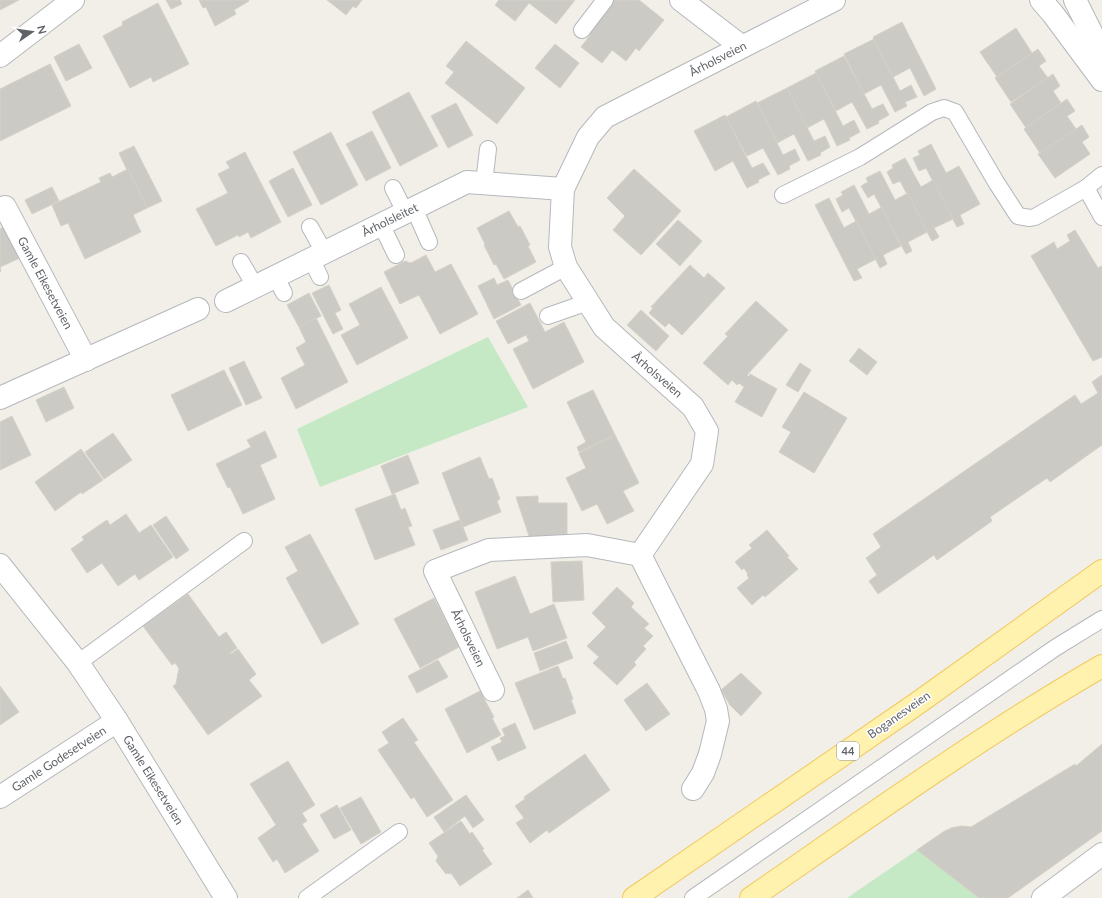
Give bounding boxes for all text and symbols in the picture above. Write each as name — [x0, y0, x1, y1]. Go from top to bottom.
north arrow — [12, 12, 52, 52]
text: N — [35, 24, 50, 35]
street label: Årholsveien — [687, 38, 749, 79]
street label: Årholsleitet — [359, 199, 421, 240]
street label: Gamle Eikesetveien — [15, 234, 76, 332]
street label: Årholsveien — [629, 349, 686, 401]
street label: Årholsveien — [448, 607, 489, 669]
street label: Boganesveien — [864, 687, 933, 742]
street label: Gamle Godesetveien — [9, 722, 109, 795]
street label: Gamle Eikesetveien — [120, 732, 187, 827]
road number: 44 — [837, 742, 859, 760]

